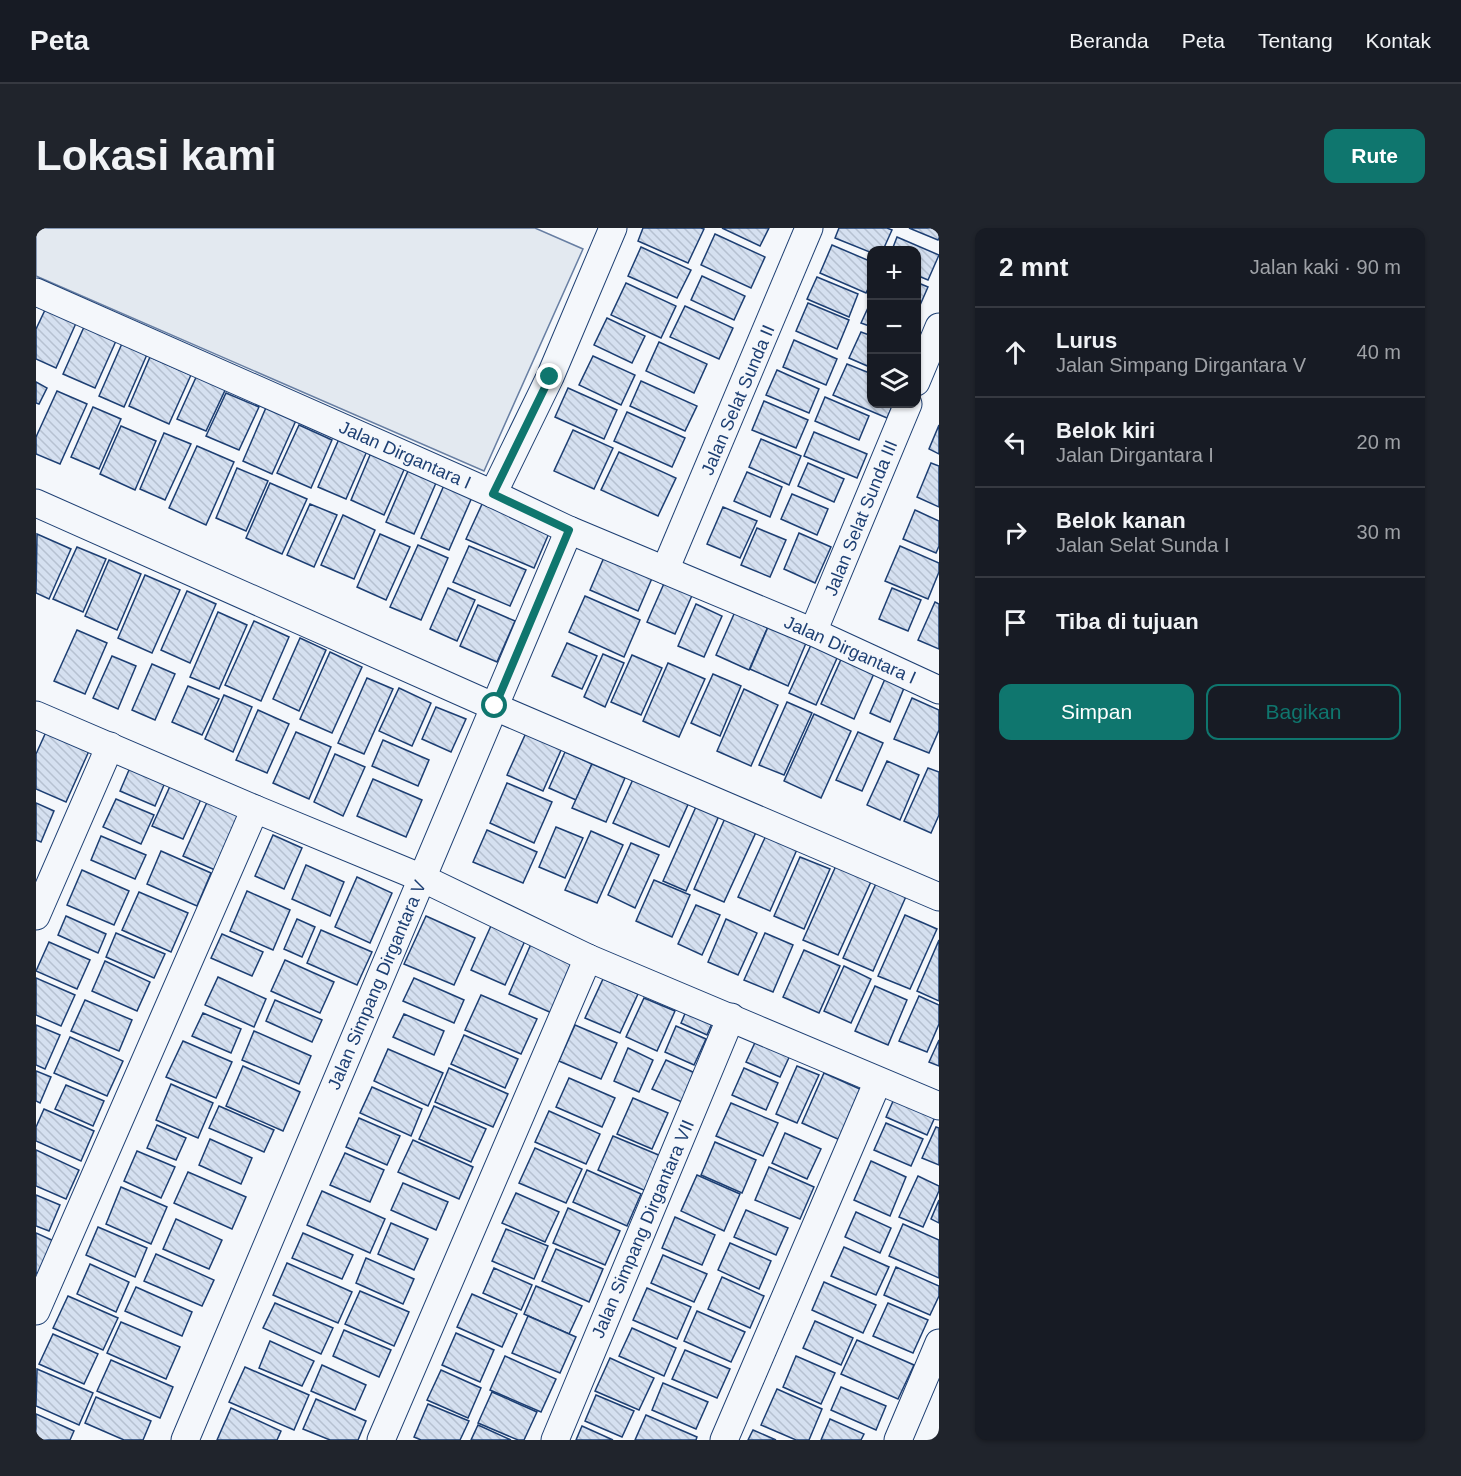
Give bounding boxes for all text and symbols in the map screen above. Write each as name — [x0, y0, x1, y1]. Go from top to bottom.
text: Peta — [30, 25, 89, 56]
text: Beranda — [1069, 29, 1149, 52]
text: Peta — [1182, 29, 1225, 52]
text: Tentang — [1258, 29, 1333, 52]
text: Kontak — [1366, 29, 1431, 52]
button: Rute — [1324, 129, 1425, 183]
text: Lokasi kami — [36, 132, 276, 179]
map controls — [867, 246, 921, 408]
button: + — [867, 246, 921, 300]
text: 2 mnt — [999, 252, 1068, 282]
text: Jalan kaki · 90 m — [1250, 256, 1401, 278]
button: − — [867, 300, 921, 354]
street label: Jalan Selat Sunda II — [697, 322, 779, 478]
text: Lurus — [1056, 328, 1117, 353]
icon: ahead — [999, 336, 1032, 369]
text: 40 m — [1357, 341, 1401, 363]
button: layers — [867, 354, 921, 408]
text: Jalan Simpang Dirgantara V — [1056, 354, 1306, 376]
route end — [536, 363, 562, 389]
street label: Jalan Dirgantara I — [336, 417, 474, 493]
text: Belok kiri — [1056, 418, 1155, 443]
icon: left — [999, 426, 1032, 459]
text: 20 m — [1357, 431, 1401, 453]
street label: Jalan Selat Sunda III — [821, 437, 901, 599]
text: Jalan Dirgantara I — [1056, 444, 1214, 466]
text: Belok kanan — [1056, 508, 1186, 533]
icon: right — [999, 516, 1032, 549]
text: 30 m — [1357, 521, 1401, 543]
text: Jalan Selat Sunda I — [1056, 534, 1229, 556]
icon: arrive — [999, 606, 1032, 639]
text: Tiba di tujuan — [1056, 609, 1199, 634]
street label: Jalan Dirgantara I — [781, 612, 919, 688]
button: Simpan — [999, 684, 1194, 740]
button: Bagikan — [1206, 684, 1401, 740]
route start — [481, 692, 507, 718]
street label: Jalan Simpang Dirgantara V — [324, 877, 430, 1093]
street label: Jalan Simpang Dirgantara VII — [588, 1117, 698, 1341]

